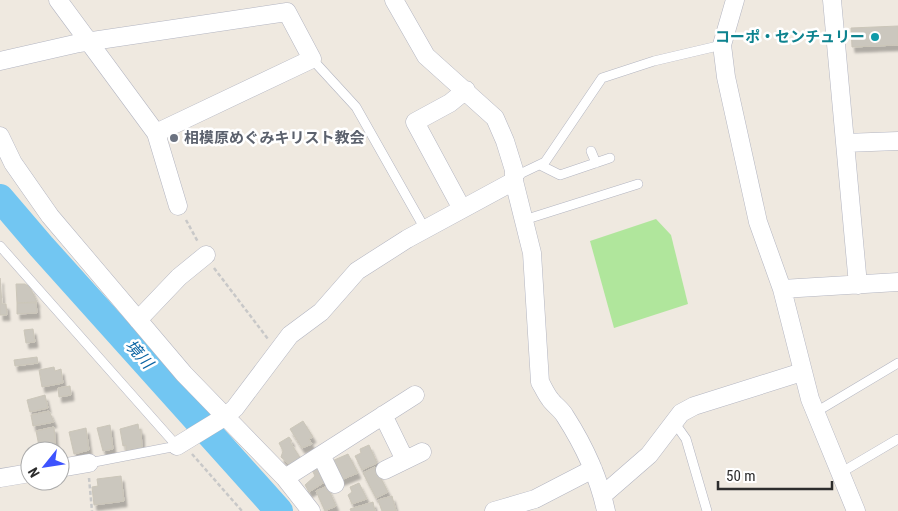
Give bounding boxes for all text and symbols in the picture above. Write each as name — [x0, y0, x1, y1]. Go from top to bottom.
place label: コーポ・センチュリー — [715, 28, 865, 46]
marker: コーポ・センチュリー — [869, 31, 881, 43]
place label: 相模原めぐみキリスト教会 — [184, 129, 364, 147]
marker: 相模原めぐみキリスト教会 — [168, 132, 180, 144]
water label: 境川 — [121, 336, 158, 374]
north arrow — [20, 441, 70, 491]
scale bar — [718, 458, 832, 490]
text: N — [25, 465, 43, 480]
text: 50 m — [726, 467, 756, 485]

